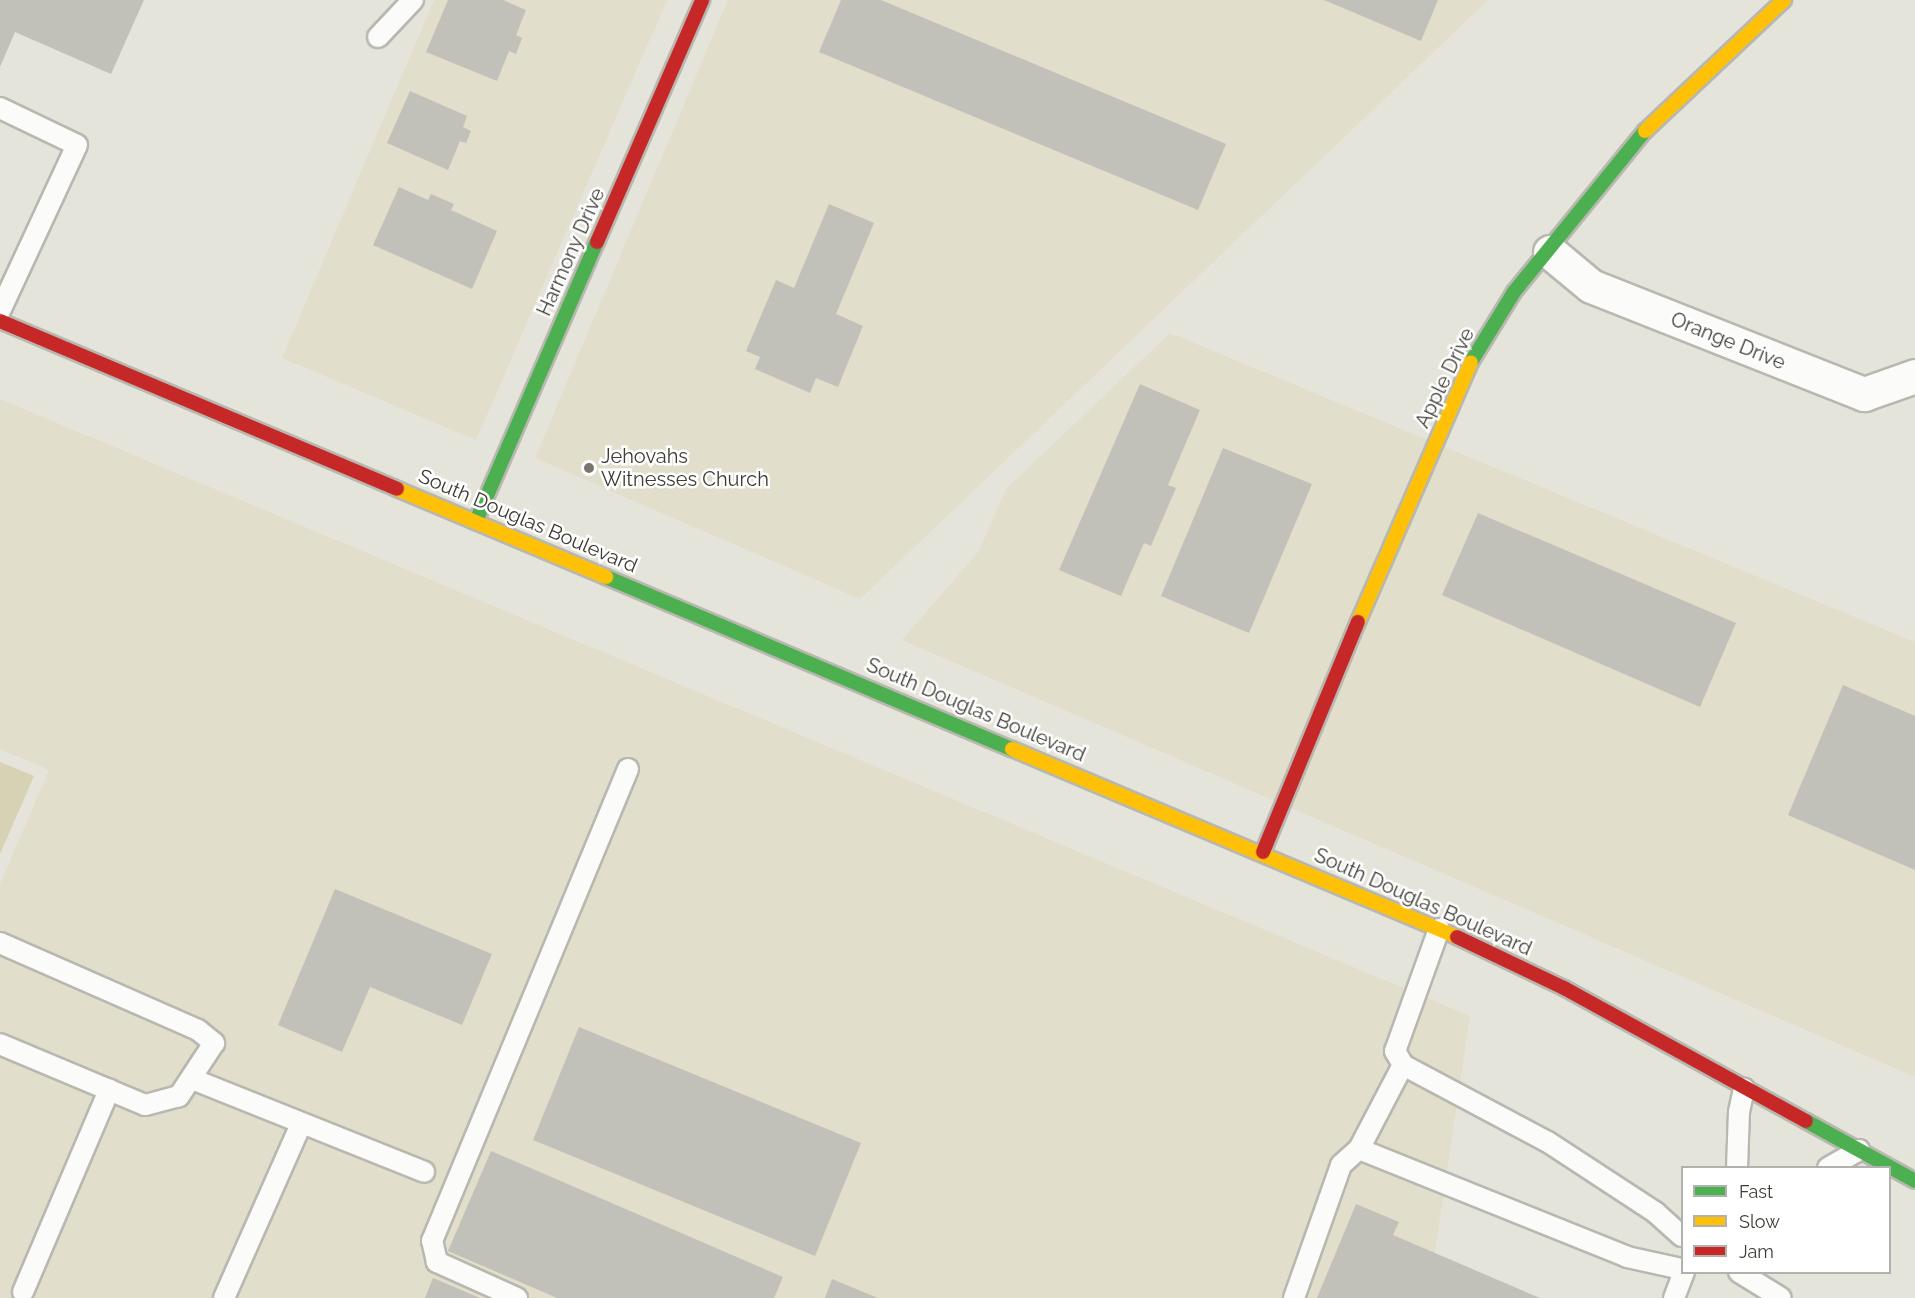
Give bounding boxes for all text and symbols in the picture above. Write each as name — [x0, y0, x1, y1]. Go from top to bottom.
street label: Harmony Drive — [532, 184, 610, 320]
street label: Orange Drive — [1667, 307, 1789, 375]
street label: Apple Drive — [1410, 324, 1480, 432]
place label: Jehovahs Witnesses Church — [601, 444, 769, 491]
marker: Jehovahs Witnesses Church — [582, 461, 596, 475]
street label: South Douglas Boulevard — [415, 464, 641, 578]
street label: South Douglas Boulevard — [863, 653, 1089, 767]
street label: South Douglas Boulevard — [1311, 843, 1535, 961]
legend — [1681, 1166, 1891, 1274]
text: Fast — [1739, 1181, 1773, 1202]
text: Slow — [1739, 1211, 1780, 1232]
text: Jam — [1739, 1241, 1774, 1262]

